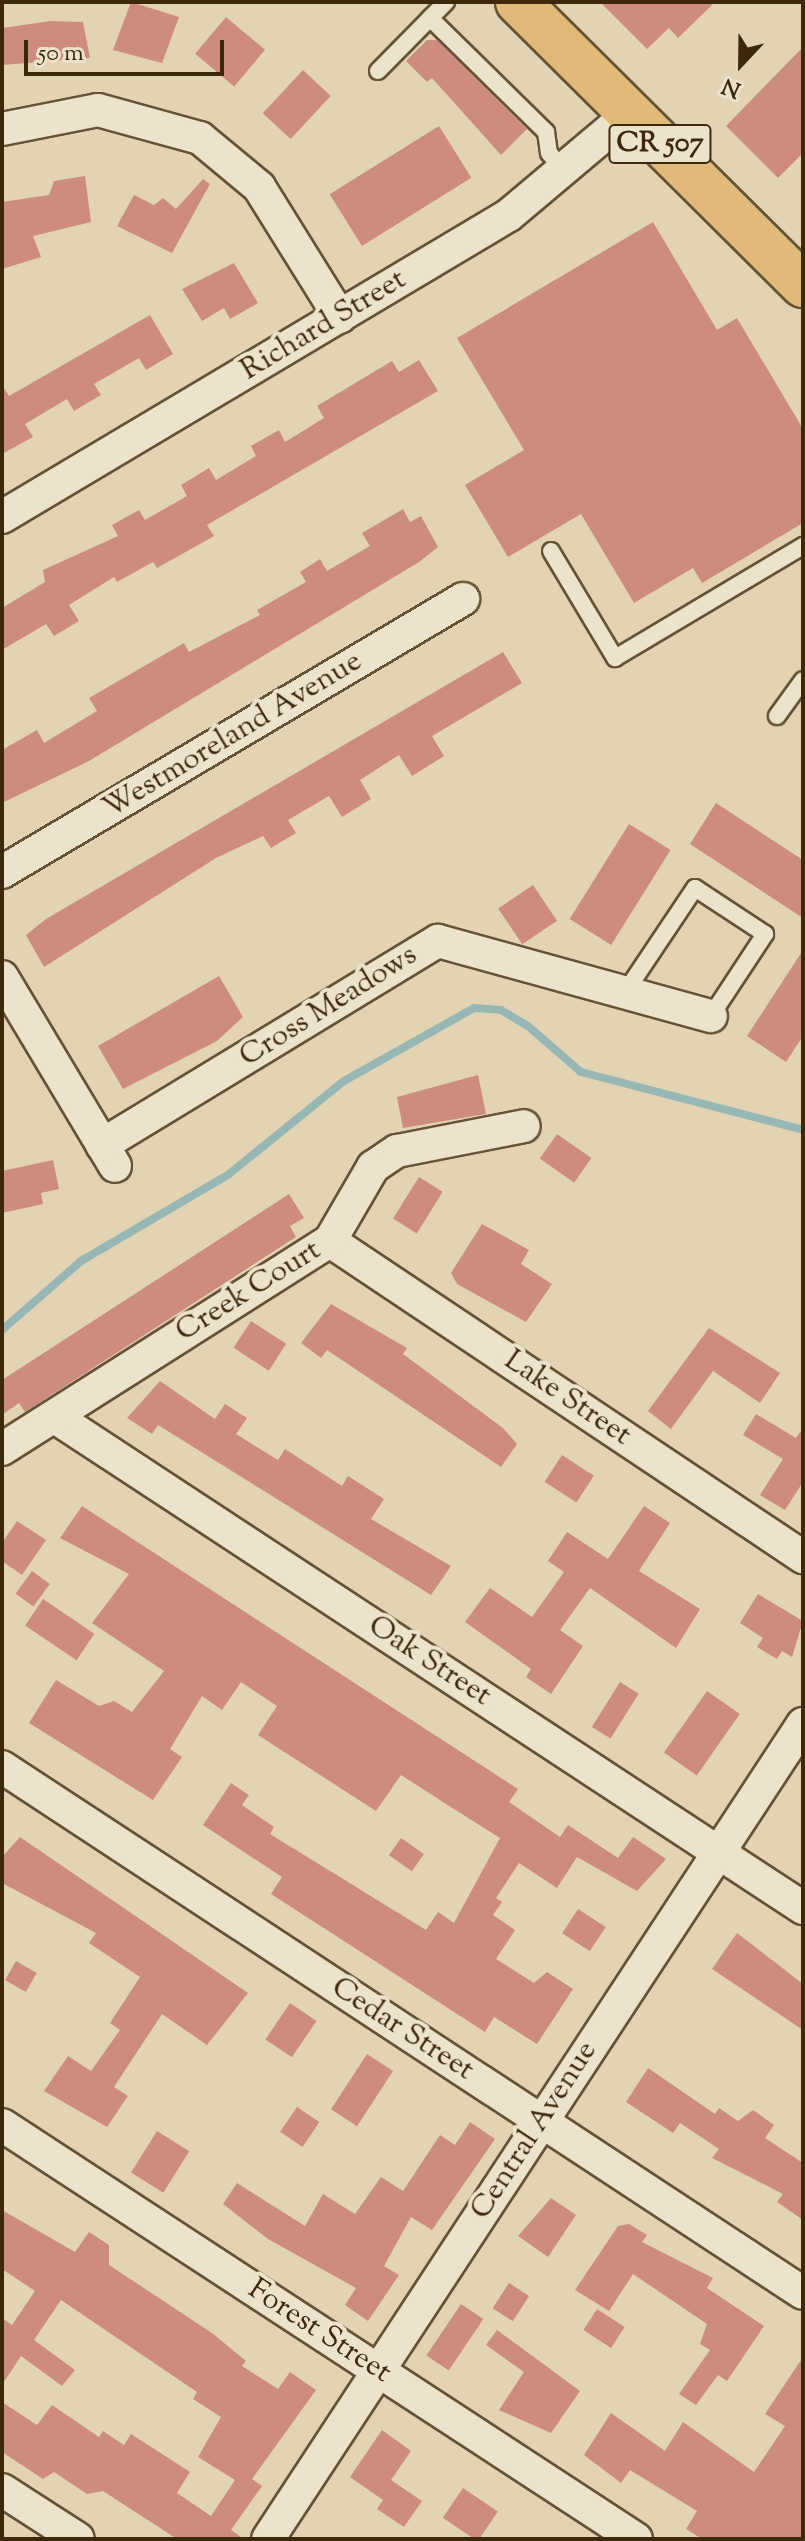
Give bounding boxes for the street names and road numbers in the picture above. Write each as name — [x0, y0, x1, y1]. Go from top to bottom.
road number: CR 507 — [608, 120, 712, 168]
street label: Richard Street — [235, 263, 413, 389]
street label: Westmoreland Avenue — [97, 644, 369, 828]
street label: Cross Meadows — [234, 938, 424, 1076]
street label: Creek Court — [170, 1233, 328, 1351]
street label: Lake Street — [497, 1343, 637, 1455]
street label: Oak Street — [361, 1609, 497, 1715]
street label: Cedar Street — [324, 1971, 480, 2089]
street label: Central Avenue — [464, 2035, 606, 2227]
street label: Forest Street — [241, 2272, 397, 2392]

